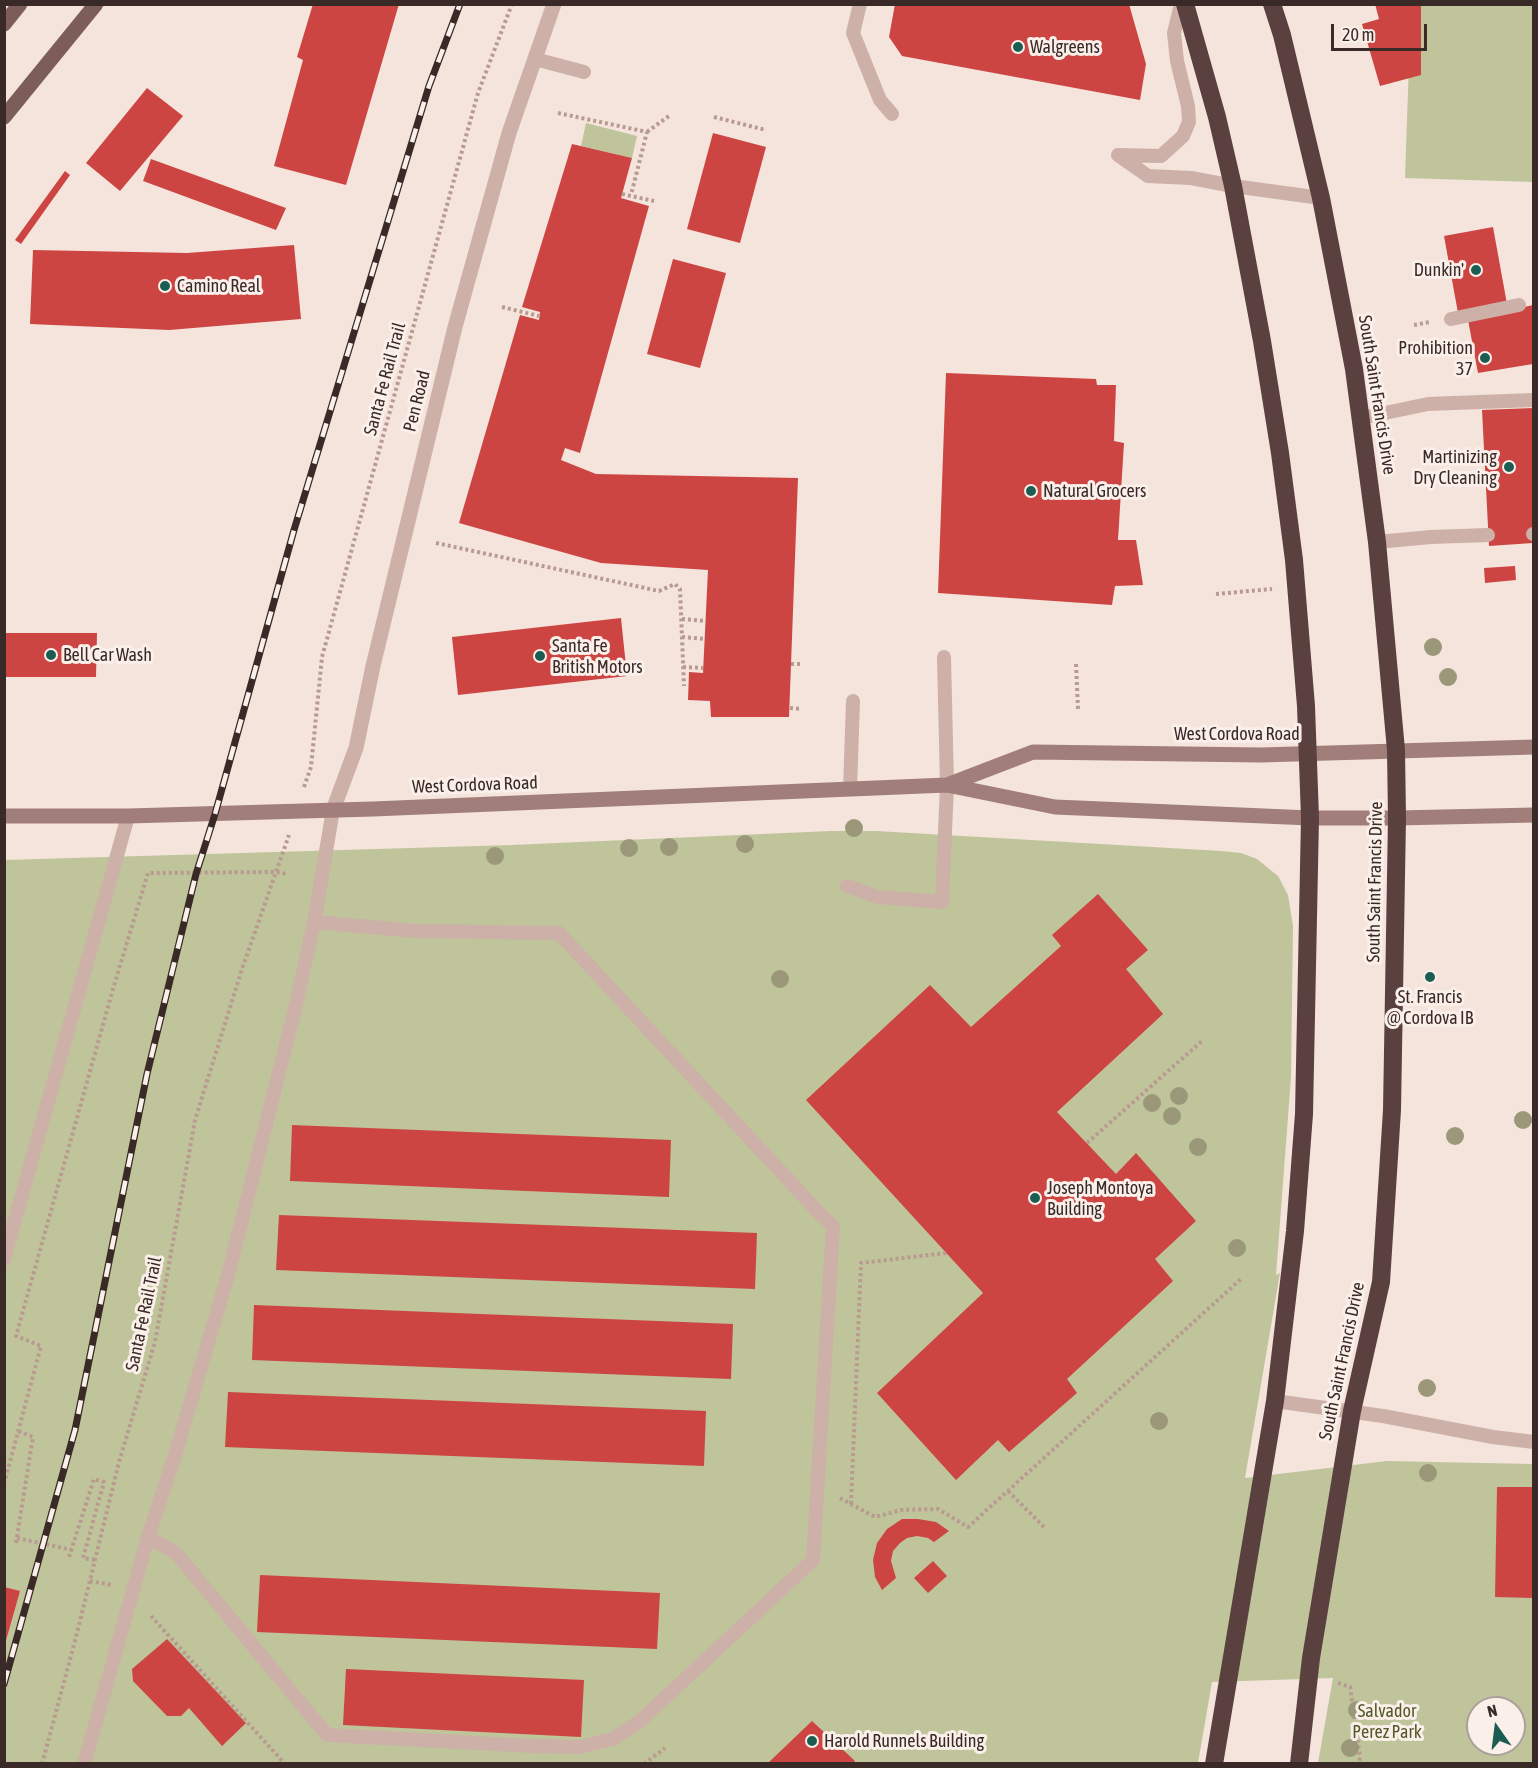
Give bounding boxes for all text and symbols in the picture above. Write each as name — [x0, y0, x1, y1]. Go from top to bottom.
scale bar — [1334, 12, 1430, 50]
text: 20 m — [1342, 24, 1374, 45]
place label: Walgreens — [1030, 36, 1100, 58]
marker: Walgreens — [1011, 40, 1025, 54]
place label: Dunkin' — [1414, 259, 1464, 281]
marker: Dunkin' — [1469, 263, 1483, 277]
place label: Camino Real — [177, 275, 261, 297]
marker: Camino Real — [158, 279, 172, 293]
street label: South Saint Francis Drive — [1354, 314, 1400, 476]
street label: Santa Fe Rail Trail — [360, 320, 410, 438]
place label: Prohibition 37 — [1398, 337, 1473, 380]
marker: Prohibition 37 — [1478, 351, 1492, 365]
street label: Pen Road — [399, 368, 435, 434]
place label: Martinizing Dry Cleaning — [1413, 446, 1497, 488]
marker: Martinizing Dry Cleaning — [1502, 460, 1516, 474]
place label: Natural Grocers — [1043, 480, 1146, 502]
marker: Natural Grocers — [1024, 484, 1038, 498]
place label: Santa Fe British Motors — [552, 635, 643, 678]
place label: Bell Car Wash — [63, 644, 152, 666]
marker: Bell Car Wash — [44, 648, 58, 662]
marker: Santa Fe British Motors — [533, 649, 547, 663]
street label: West Cordova Road — [1174, 723, 1300, 745]
street label: West Cordova Road — [412, 772, 538, 798]
street label: South Saint Francis Drive — [1363, 801, 1387, 963]
marker: St. Francis @ Cordova IB — [1423, 970, 1437, 984]
place label: St. Francis @ Cordova IB — [1387, 986, 1473, 1028]
place label: Joseph Montoya Building — [1047, 1177, 1154, 1220]
marker: Joseph Montoya Building — [1028, 1191, 1042, 1205]
street label: Santa Fe Rail Trail — [121, 1255, 167, 1373]
street label: South Saint Francis Drive — [1315, 1280, 1369, 1442]
north arrow — [1466, 1696, 1526, 1756]
park label: Salvador Perez Park — [1352, 1700, 1422, 1742]
text: N — [1485, 1701, 1499, 1720]
place label: Harold Runnels Building — [824, 1730, 984, 1752]
marker: Harold Runnels Building — [805, 1734, 819, 1748]

